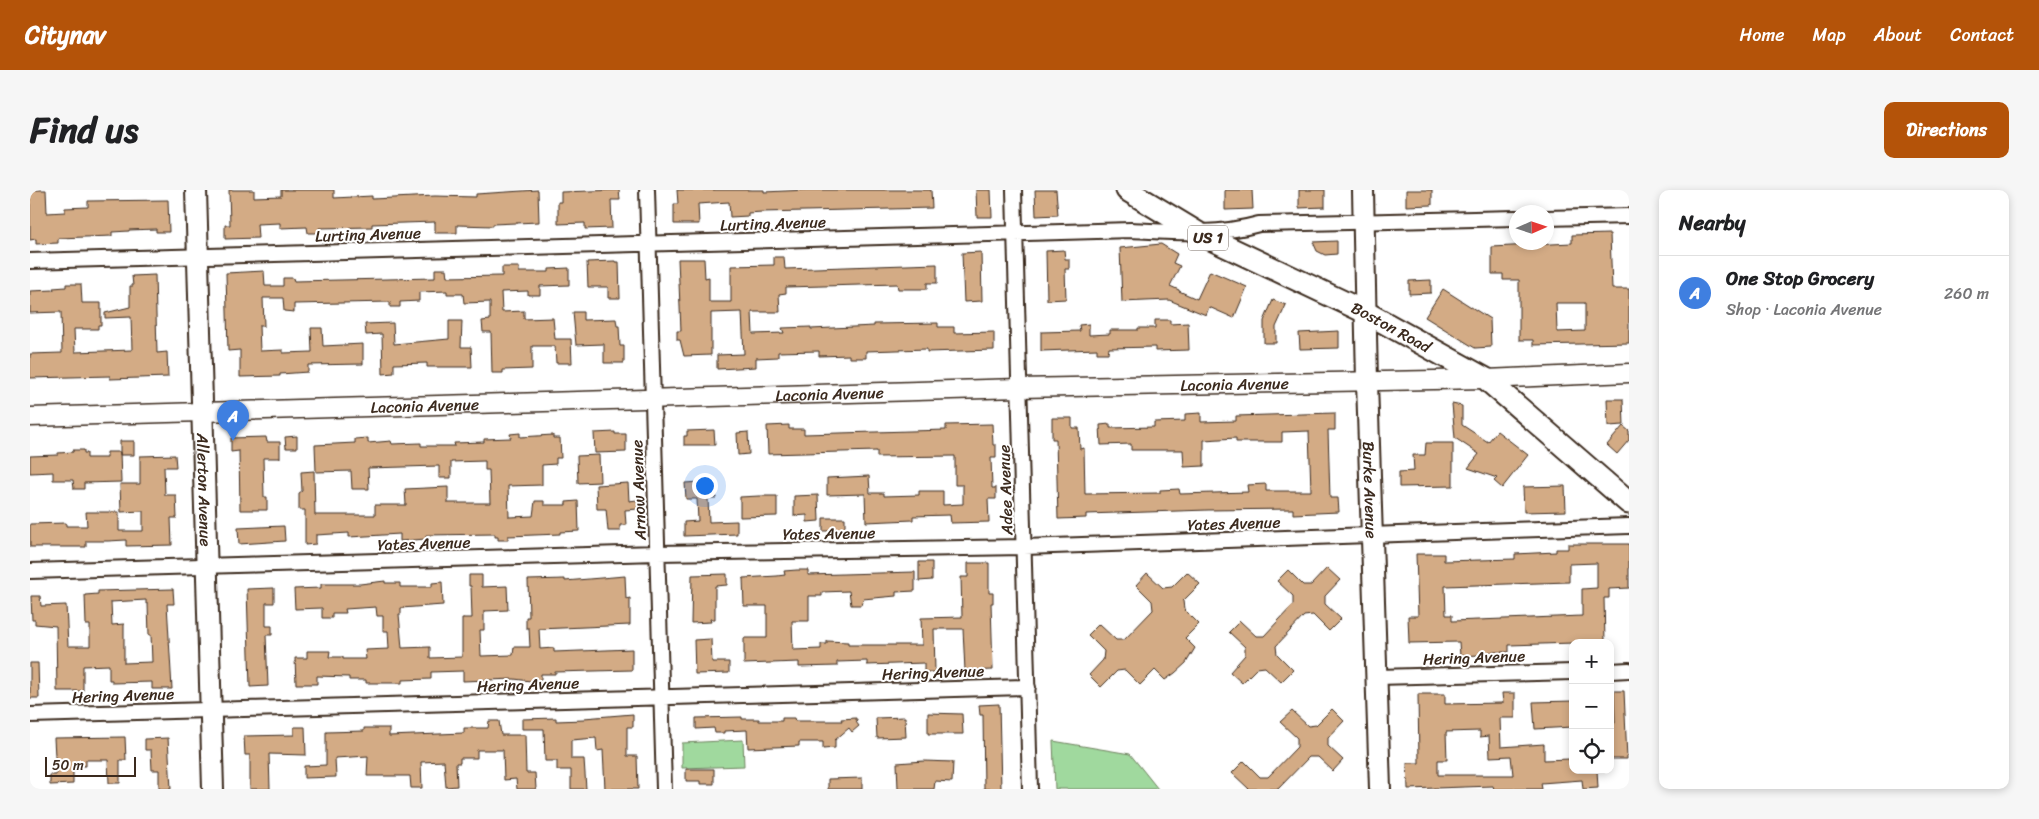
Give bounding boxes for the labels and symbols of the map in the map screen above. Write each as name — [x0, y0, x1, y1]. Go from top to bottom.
north arrow — [1509, 205, 1554, 250]
street label: Lurting Avenue — [720, 207, 826, 240]
street label: Lurting Avenue — [315, 218, 421, 251]
road number: US 1 — [1188, 226, 1228, 250]
street label: Boston Road — [1346, 294, 1438, 362]
street label: Laconia Avenue — [1180, 369, 1289, 400]
street label: Laconia Avenue — [775, 378, 884, 410]
street label: Laconia Avenue — [370, 390, 479, 422]
pin: A — [217, 400, 249, 441]
street label: Allerton Avenue — [188, 432, 220, 547]
street label: Arnow Avenue — [622, 439, 655, 542]
street label: Burke Avenue — [1354, 441, 1386, 539]
street label: Adee Avenue — [989, 444, 1022, 537]
your location — [692, 473, 718, 499]
street label: Yates Avenue — [1187, 507, 1281, 540]
street label: Yates Avenue — [782, 518, 876, 549]
street label: Yates Avenue — [377, 527, 471, 560]
street label: Hering Avenue — [1422, 641, 1526, 674]
street label: Hering Avenue — [881, 656, 985, 689]
street label: Hering Avenue — [476, 668, 580, 701]
street label: Hering Avenue — [71, 679, 175, 712]
scale bar — [45, 754, 136, 777]

